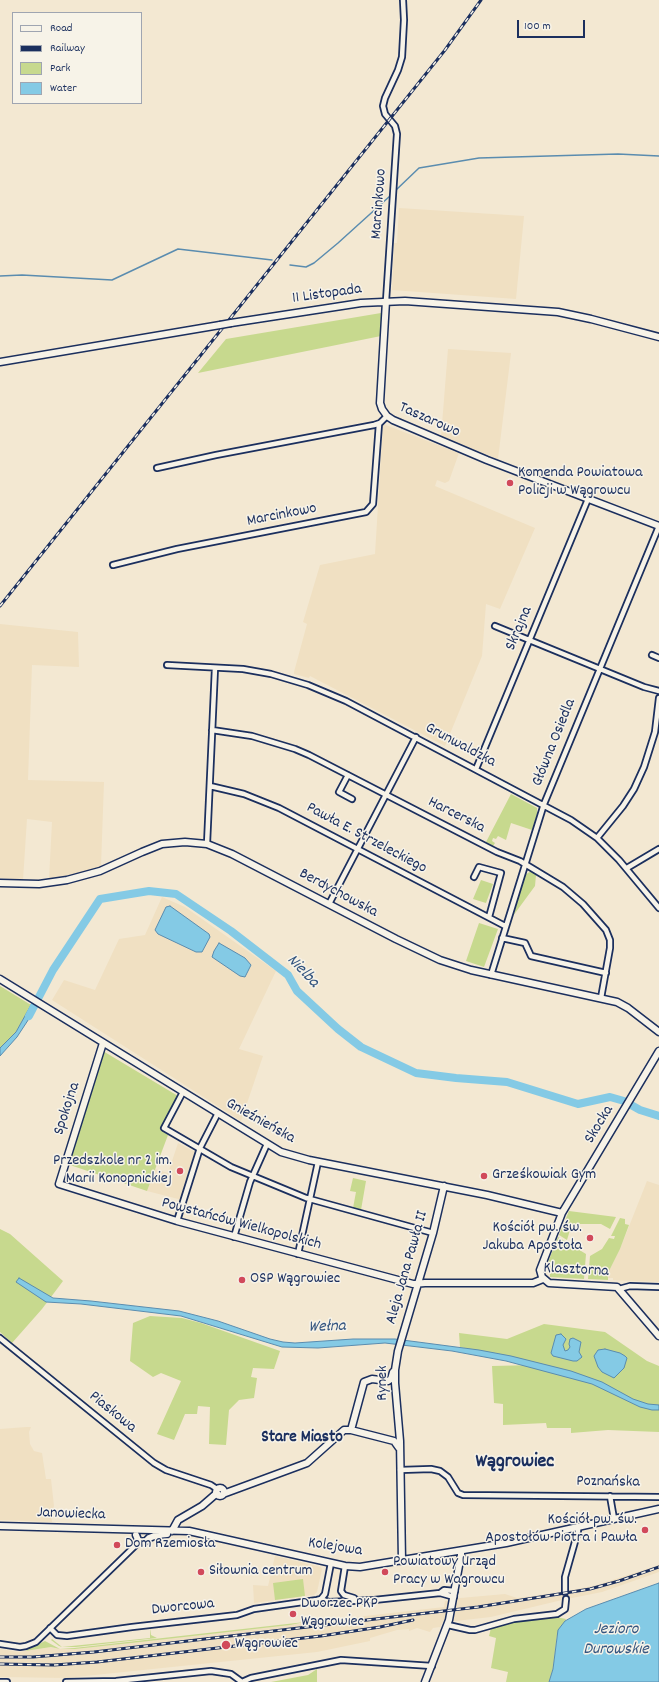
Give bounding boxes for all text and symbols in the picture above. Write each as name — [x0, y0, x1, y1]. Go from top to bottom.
legend — [12, 12, 142, 104]
scale bar — [519, 12, 587, 38]
text: 100 m — [524, 18, 551, 35]
text: Road — [50, 20, 72, 37]
text: Railway — [50, 40, 85, 57]
text: Park — [50, 60, 70, 77]
text: Water — [50, 80, 77, 97]
street label: Marcinkowo — [368, 168, 392, 240]
street label: 11 Listopada — [291, 281, 363, 309]
street label: Taszarowo — [396, 399, 462, 443]
place label: Komenda Powiatowa Policji w Wągrowcu — [518, 464, 643, 502]
marker: Komenda Powiatowa Policji w Wągrowcu — [505, 478, 515, 488]
street label: Marcinkowo — [245, 500, 319, 532]
street label: Skrajna — [502, 604, 538, 654]
street label: Główna Osiedla — [529, 696, 581, 790]
street label: Grunwaldzka — [421, 719, 499, 773]
street label: Harcerska — [424, 793, 488, 839]
street label: Pawła E. Strzeleckiego — [302, 799, 430, 879]
street label: Berdychowska — [295, 865, 381, 923]
water label: Nielba — [281, 951, 323, 993]
street label: Spokojna — [50, 1080, 86, 1138]
street label: Gnieźnieńska — [222, 1095, 298, 1149]
street label: Skocka — [581, 1102, 619, 1148]
place label: Przedszkole nr 2 im. Marii Konopnickiej — [53, 1152, 172, 1190]
marker: Przedszkole nr 2 im. Marii Konopnickiej — [175, 1166, 185, 1176]
place label: Grześkowiak Gym — [492, 1166, 596, 1186]
marker: Grześkowiak Gym — [479, 1171, 489, 1181]
street label: Powstańców Wielkopolskich — [159, 1194, 323, 1256]
street label: Aleja Jana Pawła II — [383, 1209, 433, 1327]
place label: Kościół pw. św. Jakuba Apostoła — [483, 1219, 582, 1257]
marker: Kościół pw. św. Jakuba Apostoła — [585, 1233, 595, 1243]
street label: Klasztorna — [543, 1260, 609, 1282]
place label: OSP Wągrowiec — [250, 1270, 340, 1290]
marker: OSP Wągrowiec — [237, 1275, 247, 1285]
water label: Wełna — [308, 1317, 346, 1339]
street label: Rynek — [374, 1365, 394, 1401]
street label: Piaskowa — [84, 1388, 140, 1438]
district label: Stare Miasto — [261, 1429, 343, 1449]
district label: Wągrowiec — [476, 1451, 554, 1475]
street label: Poznańska — [576, 1473, 640, 1493]
street label: Janowiecka — [36, 1504, 106, 1526]
place label: Kościół pw. św. Apostołów Piotra i Pawła — [485, 1511, 637, 1549]
marker: Kościół pw. św. Apostołów Piotra i Pawła — [640, 1525, 650, 1535]
street label: Kolejowa — [307, 1534, 363, 1562]
place label: Dom Rzemiosła — [125, 1535, 215, 1555]
marker: Dom Rzemiosła — [112, 1540, 122, 1550]
place label: Powiatowy Urząd Pracy w Wagrowcu — [393, 1553, 505, 1591]
place label: Siłownia centrum — [209, 1562, 313, 1582]
marker: Siłownia centrum — [196, 1567, 206, 1577]
marker: Powiatowy Urząd Pracy w Wagrowcu — [380, 1567, 390, 1577]
street label: Dworcowa — [151, 1595, 215, 1621]
place label: Dworzec PKP Wągrowiec — [301, 1595, 378, 1633]
marker: Dworzec PKP Wągrowiec — [288, 1609, 298, 1619]
water label: Jezioro Durowskie — [583, 1621, 649, 1661]
place label: Wągrowiec — [235, 1635, 298, 1655]
marker: Wągrowiec — [220, 1639, 232, 1651]

